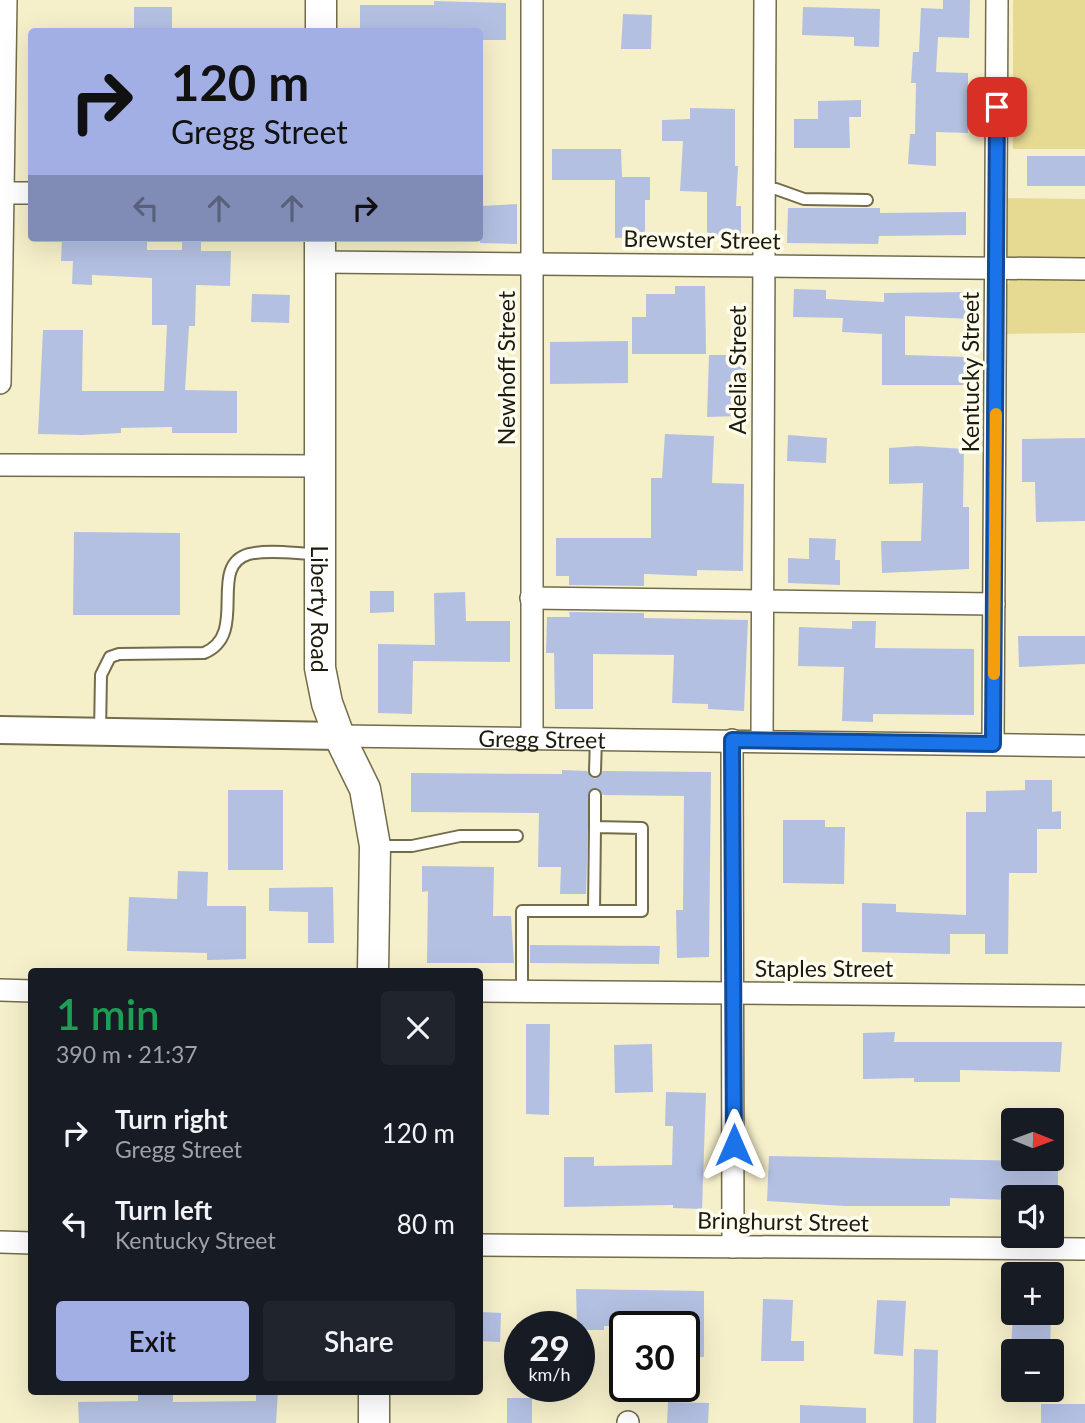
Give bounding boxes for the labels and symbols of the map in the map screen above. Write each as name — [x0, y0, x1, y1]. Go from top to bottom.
pin — [967, 77, 1027, 137]
street label: Brewster Street — [623, 224, 782, 254]
street label: Newhoff Street — [492, 290, 520, 445]
street label: Kentucky Street — [956, 291, 984, 452]
street label: Adelia Street — [723, 305, 751, 435]
street label: Liberty Road — [306, 545, 334, 673]
street label: Gregg Street — [478, 724, 606, 754]
street label: Staples Street — [755, 954, 894, 982]
position arrow — [697, 1108, 771, 1182]
north arrow — [1001, 1108, 1064, 1171]
street label: Bringhurst Street — [697, 1206, 870, 1237]
speed limit sign: 30 — [609, 1311, 700, 1402]

